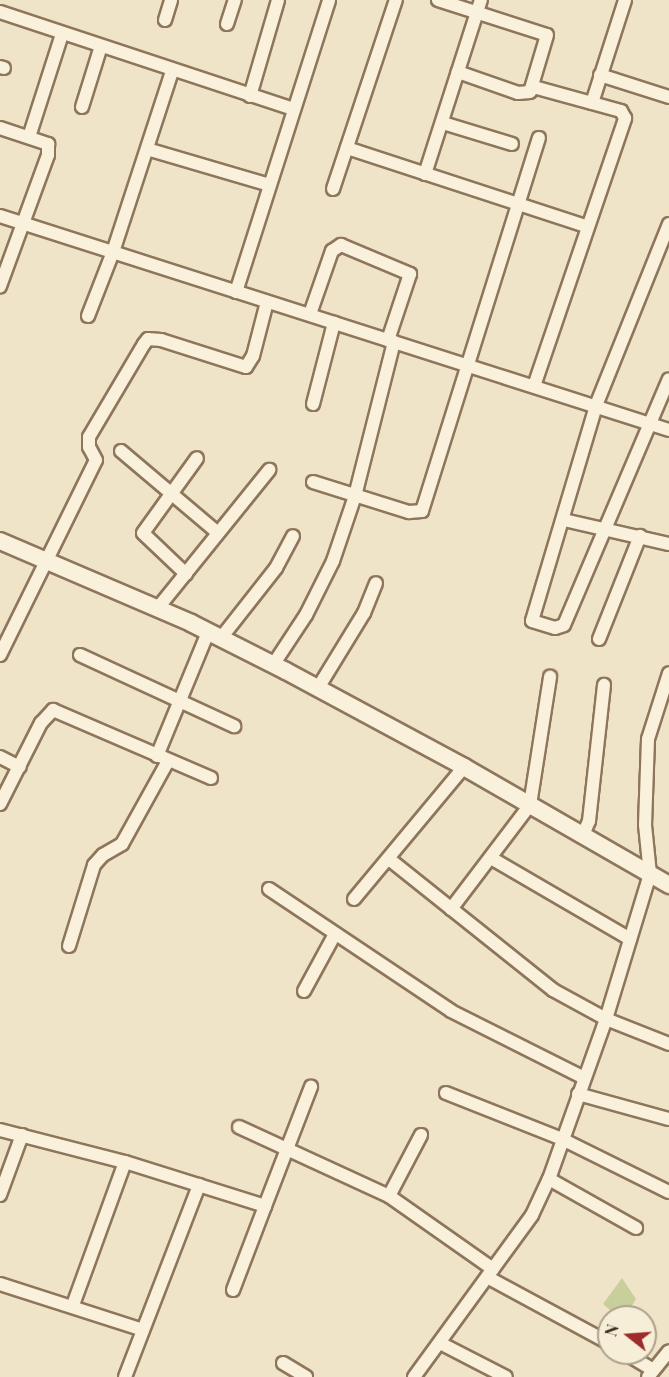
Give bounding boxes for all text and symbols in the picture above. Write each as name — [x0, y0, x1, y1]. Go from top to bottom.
north arrow — [597, 1305, 657, 1365]
text: N — [599, 1322, 623, 1339]

